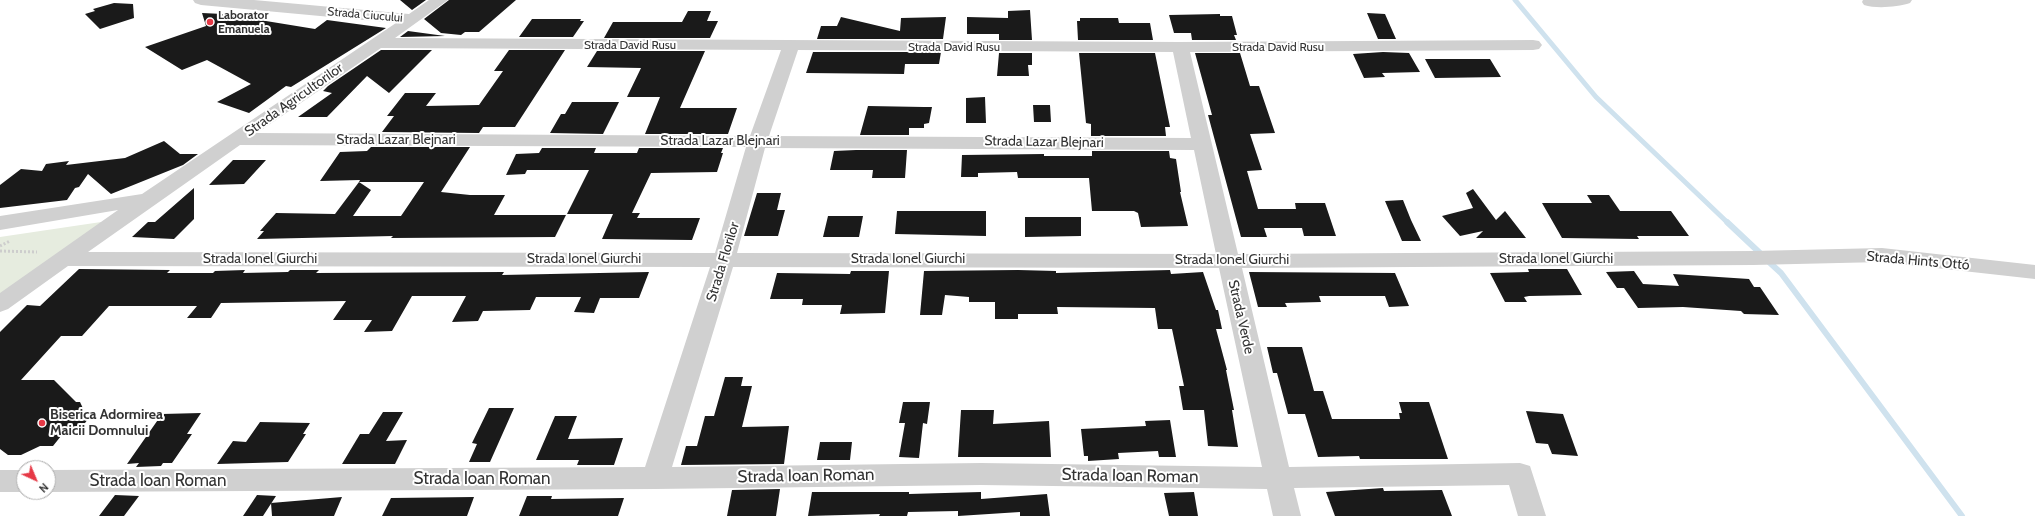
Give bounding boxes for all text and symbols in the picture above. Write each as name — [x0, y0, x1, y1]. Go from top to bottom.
street label: Strada Ciucului — [327, 5, 403, 25]
place label: Laborator Emanuela — [218, 8, 270, 36]
marker: Laborator Emanuela — [205, 17, 215, 27]
street label: Strada David Rusu — [584, 38, 676, 52]
street label: Strada David Rusu — [908, 40, 1000, 54]
street label: Strada David Rusu — [1232, 40, 1324, 54]
street label: Strada Agricultorilor — [242, 60, 346, 140]
street label: Strada Lazar Blejnari — [336, 132, 456, 148]
street label: Strada Lazar Blejnari — [660, 133, 780, 149]
street label: Strada Lazar Blejnari — [984, 133, 1104, 151]
street label: Strada Florilor — [703, 220, 743, 304]
street label: Strada Hints Ottó — [1866, 248, 1970, 274]
street label: Strada Ionel Giurchi — [203, 251, 317, 267]
street label: Strada Ionel Giurchi — [527, 251, 641, 267]
street label: Strada Ionel Giurchi — [851, 251, 965, 267]
street label: Strada Ionel Giurchi — [1499, 251, 1613, 267]
street label: Strada Ionel Giurchi — [1175, 252, 1289, 268]
street label: Strada Verde — [1224, 278, 1258, 356]
place label: Biserica Adormirea Maicii Domnului — [50, 407, 163, 440]
marker: Biserica Adormirea Maicii Domnului — [37, 418, 47, 428]
north arrow — [16, 460, 56, 500]
street label: Strada Ioan Roman — [737, 465, 875, 487]
street label: Strada Ioan Roman — [1061, 465, 1199, 487]
street label: Strada Ioan Roman — [413, 469, 551, 489]
street label: Strada Ioan Roman — [89, 471, 227, 491]
text: N — [36, 480, 51, 496]

